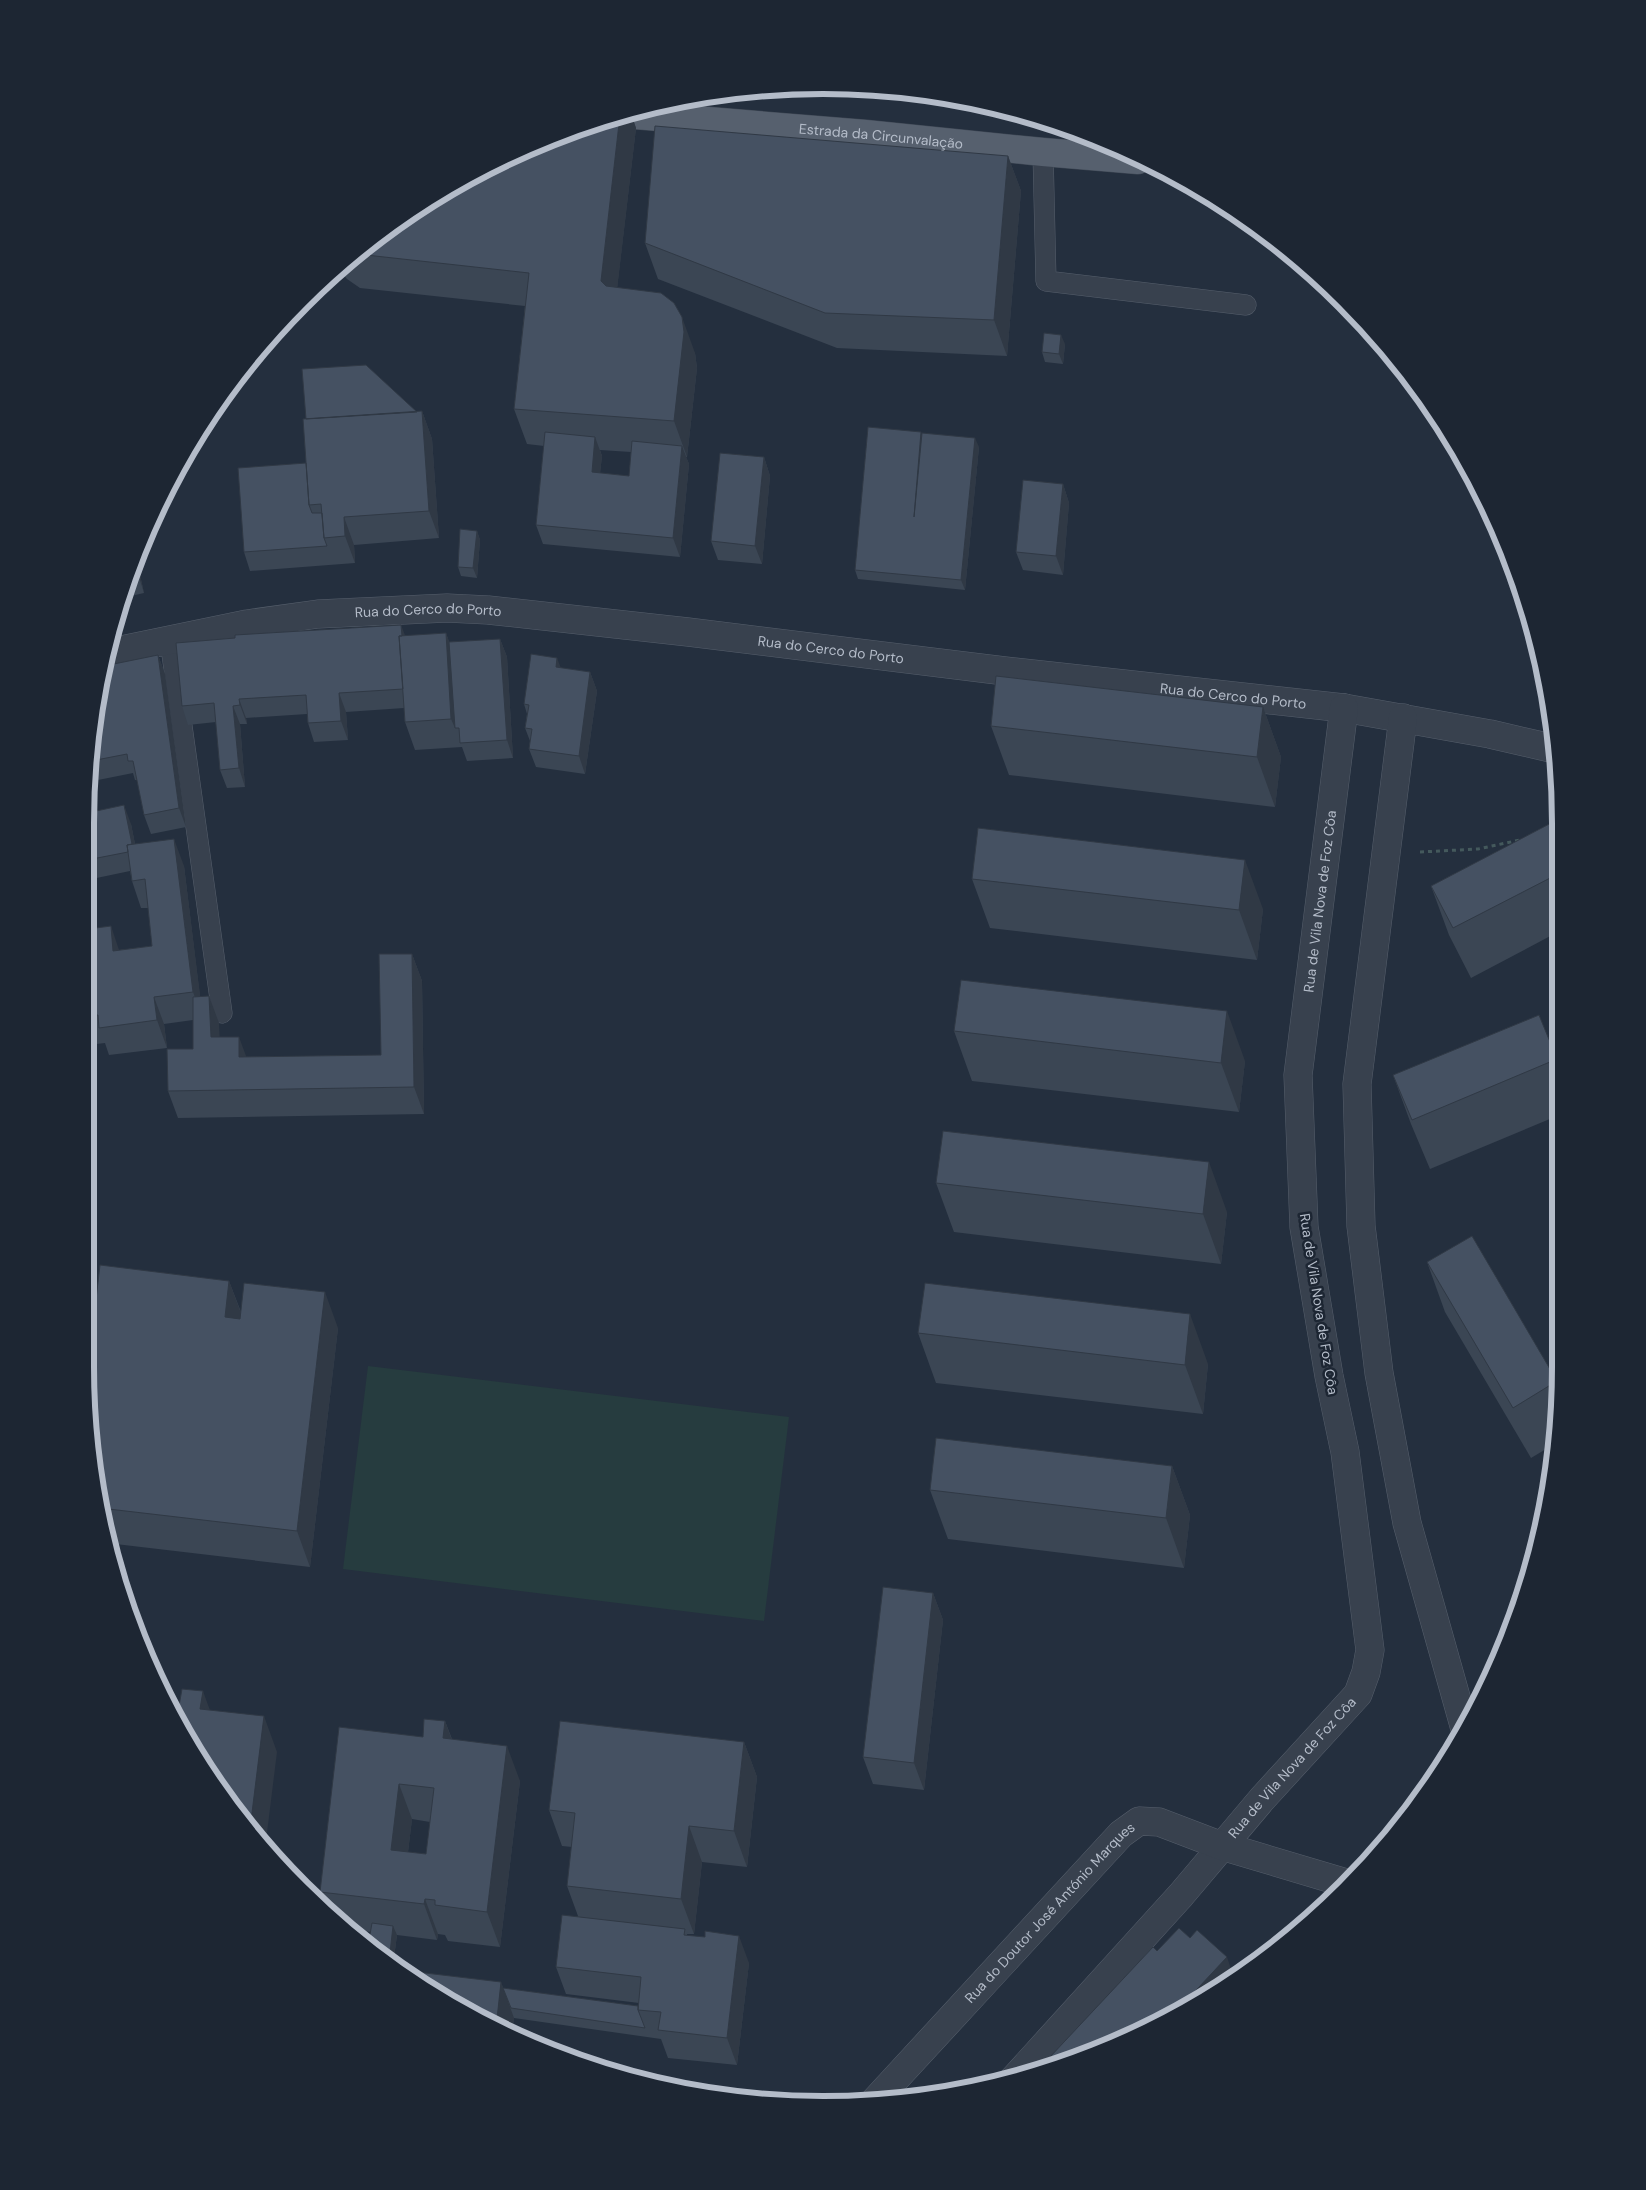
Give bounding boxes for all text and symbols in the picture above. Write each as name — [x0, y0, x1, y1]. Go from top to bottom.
street label: Estrada da Circunvalação — [798, 120, 964, 153]
street label: Rua do Cerco do Porto — [354, 599, 503, 621]
street label: Rua do Cerco do Porto — [757, 632, 905, 667]
street label: Rua do Cerco do Porto — [1159, 679, 1307, 713]
street label: Rua de Vila Nova de Foz Côa — [1299, 809, 1340, 994]
street label: Rua de Vila Nova de Foz Côa — [1296, 1212, 1342, 1396]
street label: Rua de Vila Nova de Foz Côa — [1224, 1693, 1360, 1842]
street label: Rua do Doutor José António Marques — [961, 1818, 1138, 2007]

